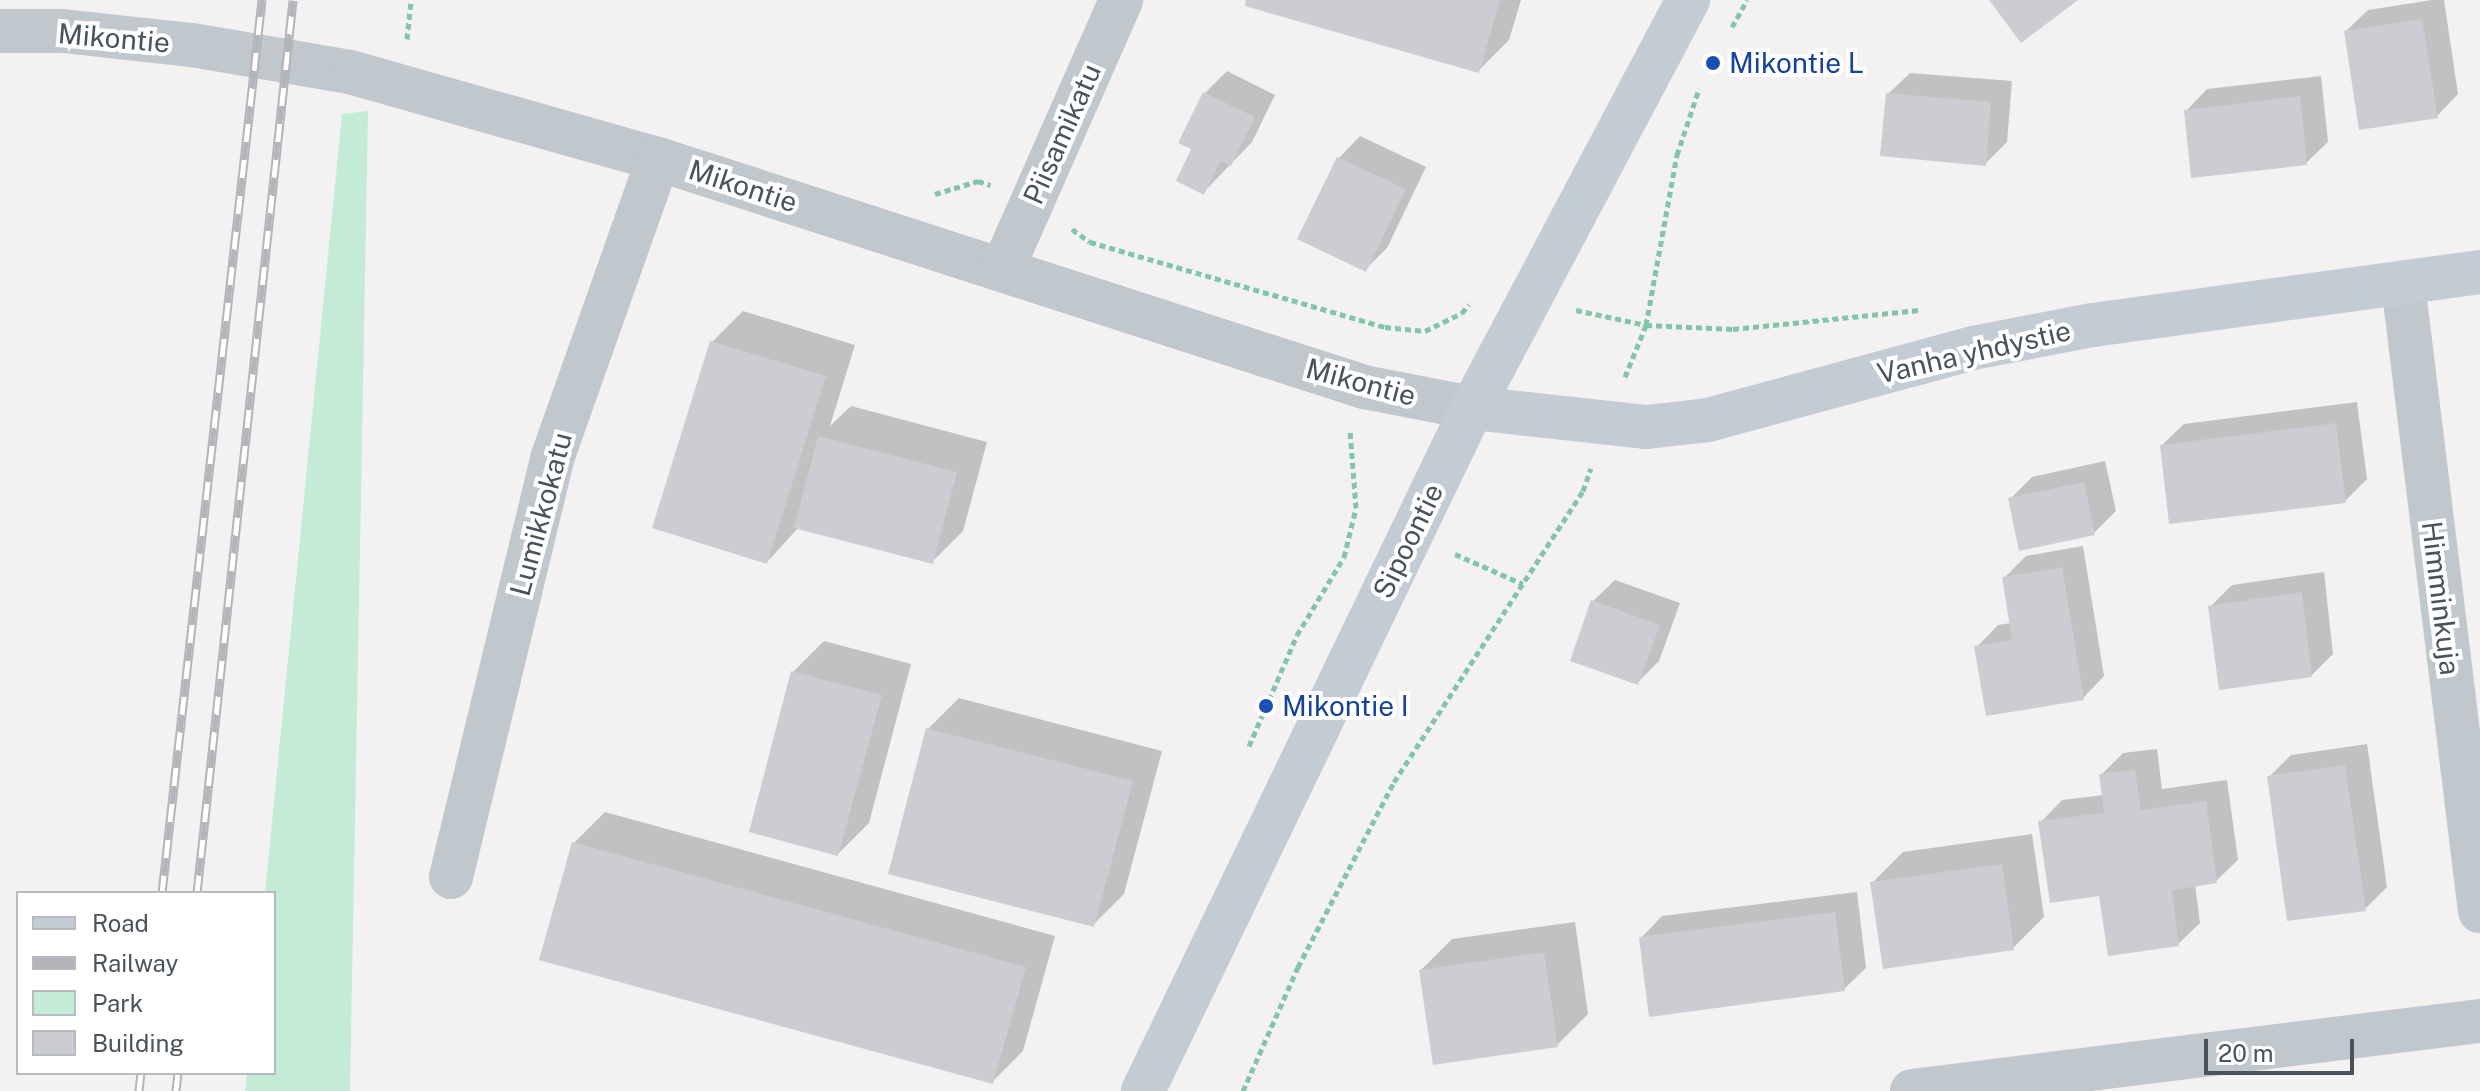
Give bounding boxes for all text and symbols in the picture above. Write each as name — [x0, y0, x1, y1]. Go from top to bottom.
street label: Mikontie — [57, 16, 171, 60]
place label: Mikontie L — [1729, 46, 1864, 80]
marker: Mikontie L — [1704, 54, 1722, 72]
street label: Piisamikatu — [1016, 59, 1108, 209]
street label: Mikontie — [685, 153, 801, 219]
street label: Vanha yhdystie — [1874, 313, 2074, 391]
street label: Mikontie — [1303, 351, 1419, 413]
street label: Lumikkokatu — [503, 429, 579, 599]
street label: Sipoontie — [1366, 478, 1450, 604]
street label: Himminkuja — [2415, 519, 2467, 677]
place label: Mikontie I — [1282, 689, 1409, 723]
marker: Mikontie I — [1257, 697, 1275, 715]
legend — [16, 891, 276, 1075]
text: Road — [92, 909, 149, 937]
text: Railway — [92, 949, 178, 977]
text: Park — [92, 989, 143, 1017]
scale bar — [2208, 1023, 2358, 1073]
text: Building — [92, 1029, 184, 1057]
text: 20 m — [2218, 1039, 2274, 1067]

